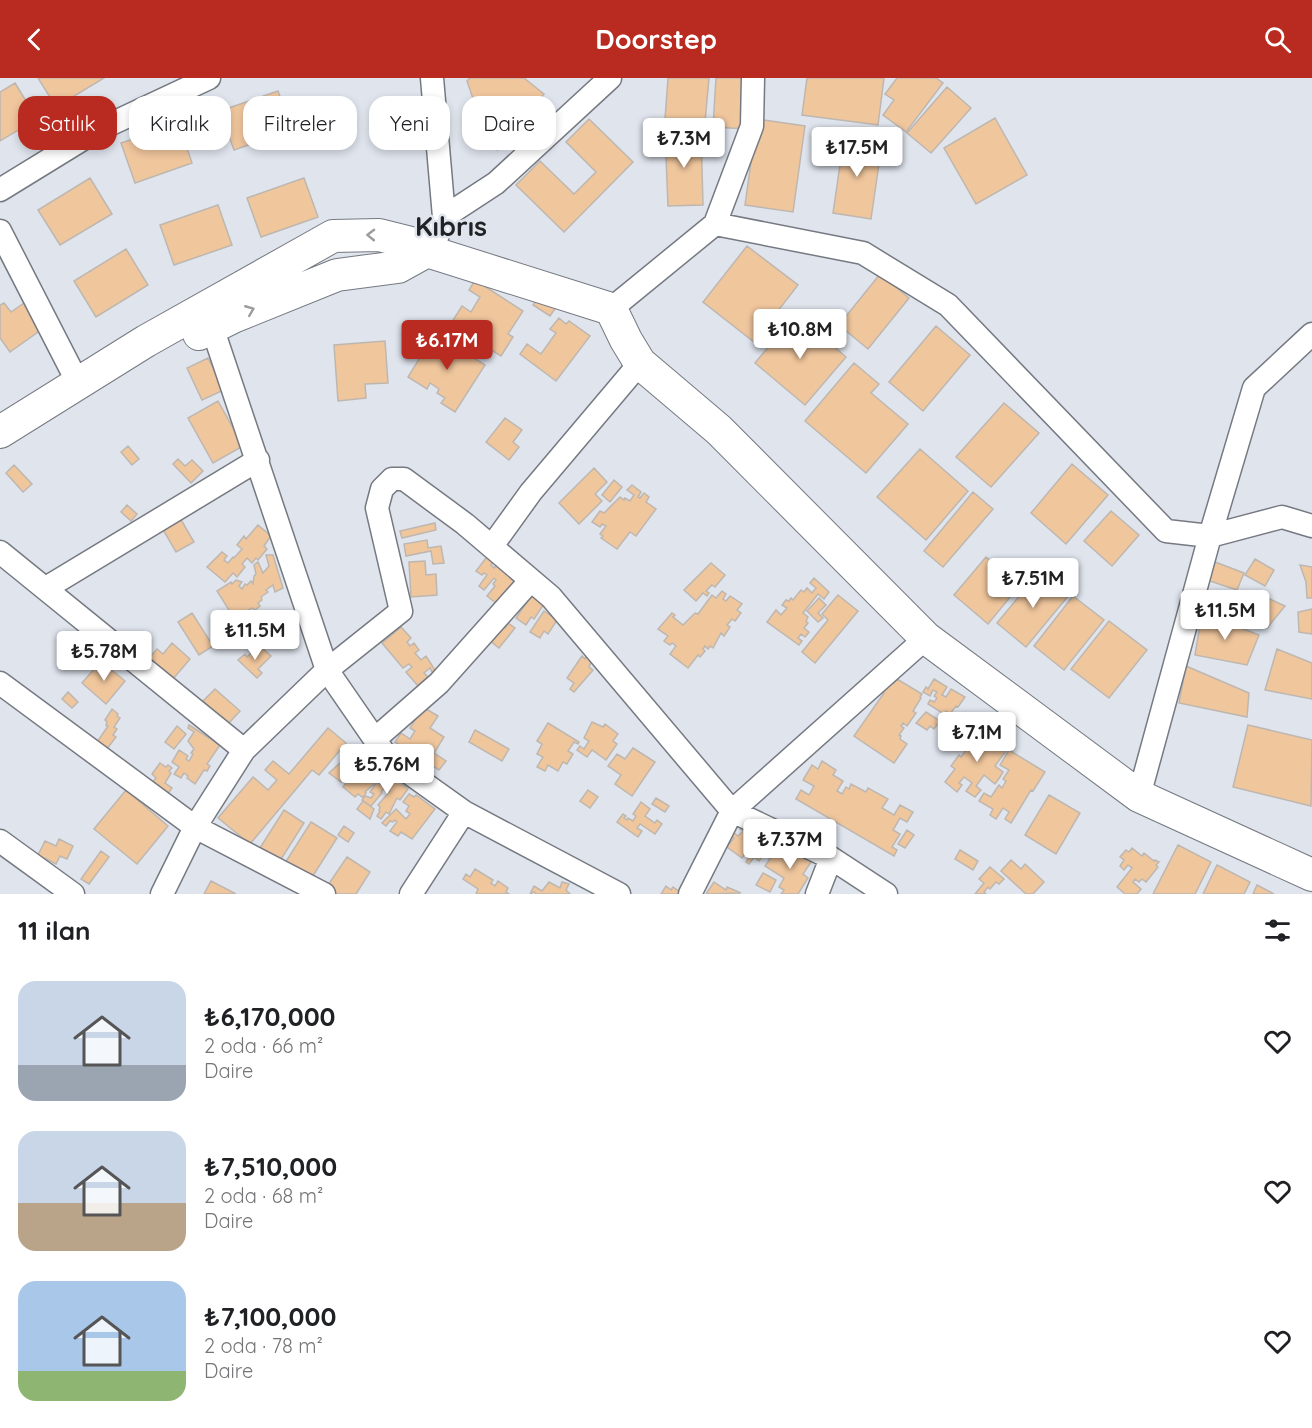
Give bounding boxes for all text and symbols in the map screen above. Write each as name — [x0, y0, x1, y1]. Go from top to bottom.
text: Doorstep — [595, 22, 717, 56]
icon: back — [18, 23, 51, 56]
icon: search — [1261, 23, 1294, 56]
chip: Satılık — [18, 96, 117, 150]
chip: Kiralık — [129, 96, 231, 150]
chip: Filtreler — [243, 96, 357, 150]
chip: Yeni — [369, 96, 450, 150]
chip: Daire — [462, 96, 556, 150]
pin: ₺7.3M — [642, 118, 726, 169]
text: ₺7.3M — [657, 125, 711, 150]
pin: ₺17.5M — [808, 127, 906, 178]
text: ₺17.5M — [826, 134, 888, 159]
district label: Kıbrıs — [415, 209, 487, 243]
one-way arrow — [367, 229, 376, 241]
one-way arrow — [244, 305, 255, 317]
pin: ₺10.8M — [751, 309, 849, 360]
text: ₺10.8M — [767, 316, 833, 341]
pin: ₺6.17M — [398, 320, 496, 371]
text: ₺6.17M — [416, 327, 478, 352]
pin: ₺7.51M — [984, 558, 1082, 609]
text: ₺7.51M — [1002, 565, 1064, 590]
pin: ₺11.5M — [1176, 590, 1274, 641]
text: ₺11.5M — [1194, 597, 1256, 622]
pin: ₺11.5M — [206, 610, 304, 661]
text: ₺11.5M — [224, 617, 286, 642]
pin: ₺5.78M — [55, 631, 153, 682]
text: ₺5.78M — [71, 638, 137, 663]
pin: ₺7.1M — [935, 712, 1019, 763]
text: ₺7.1M — [952, 719, 1002, 744]
pin: ₺5.76M — [338, 744, 436, 795]
text: ₺5.76M — [354, 751, 420, 776]
pin: ₺7.37M — [741, 819, 839, 870]
text: ₺7.37M — [757, 826, 823, 851]
text: 11 ilan — [18, 914, 91, 947]
icon: filters — [1261, 914, 1294, 947]
text: ₺6,170,000 — [204, 1000, 336, 1033]
icon: home — [66, 1005, 138, 1077]
icon: heart — [1261, 1025, 1294, 1058]
text: 2 oda · 66 m² — [204, 1033, 323, 1058]
text: Daire — [204, 1058, 253, 1083]
text: ₺7,510,000 — [204, 1150, 337, 1183]
icon: home — [66, 1155, 138, 1227]
icon: heart — [1261, 1175, 1294, 1208]
text: 2 oda · 68 m² — [204, 1183, 323, 1208]
text: Daire — [204, 1208, 253, 1233]
text: ₺7,100,000 — [204, 1300, 336, 1333]
icon: home — [66, 1305, 138, 1377]
icon: heart — [1261, 1325, 1294, 1358]
text: 2 oda · 78 m² — [204, 1333, 323, 1358]
text: Daire — [204, 1358, 253, 1383]

